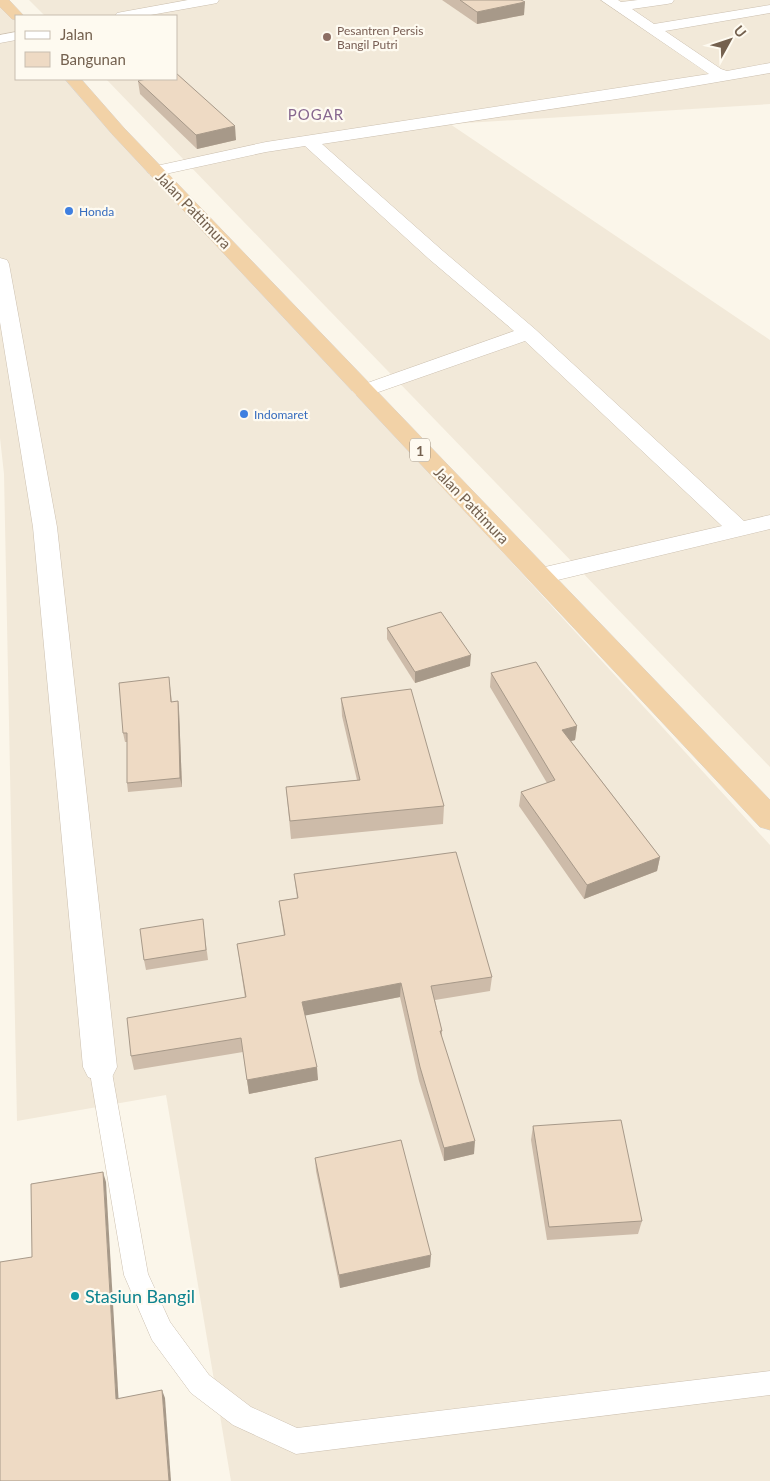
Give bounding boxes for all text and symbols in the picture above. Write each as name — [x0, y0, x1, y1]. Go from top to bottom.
legend — [15, 15, 178, 80]
north arrow — [705, 15, 755, 65]
text: U — [730, 22, 750, 41]
place label: Pesantren Persis Bangil Putri — [337, 23, 423, 52]
text: Jalan — [60, 25, 93, 43]
marker: Pesantren Persis Bangil Putri — [321, 31, 333, 43]
text: Bangunan — [60, 50, 126, 68]
district label: POGAR — [288, 105, 344, 123]
street label: Jalan Pattimura — [153, 168, 235, 252]
place label: Honda — [79, 204, 114, 219]
marker: Honda — [63, 205, 75, 217]
place label: Indomaret — [254, 407, 309, 422]
marker: Indomaret — [238, 408, 250, 420]
road number: 1 — [410, 438, 430, 462]
street label: Jalan Pattimura — [431, 463, 513, 547]
place label: Stasiun Bangil — [85, 1285, 195, 1307]
marker: Stasiun Bangil — [69, 1290, 81, 1302]

